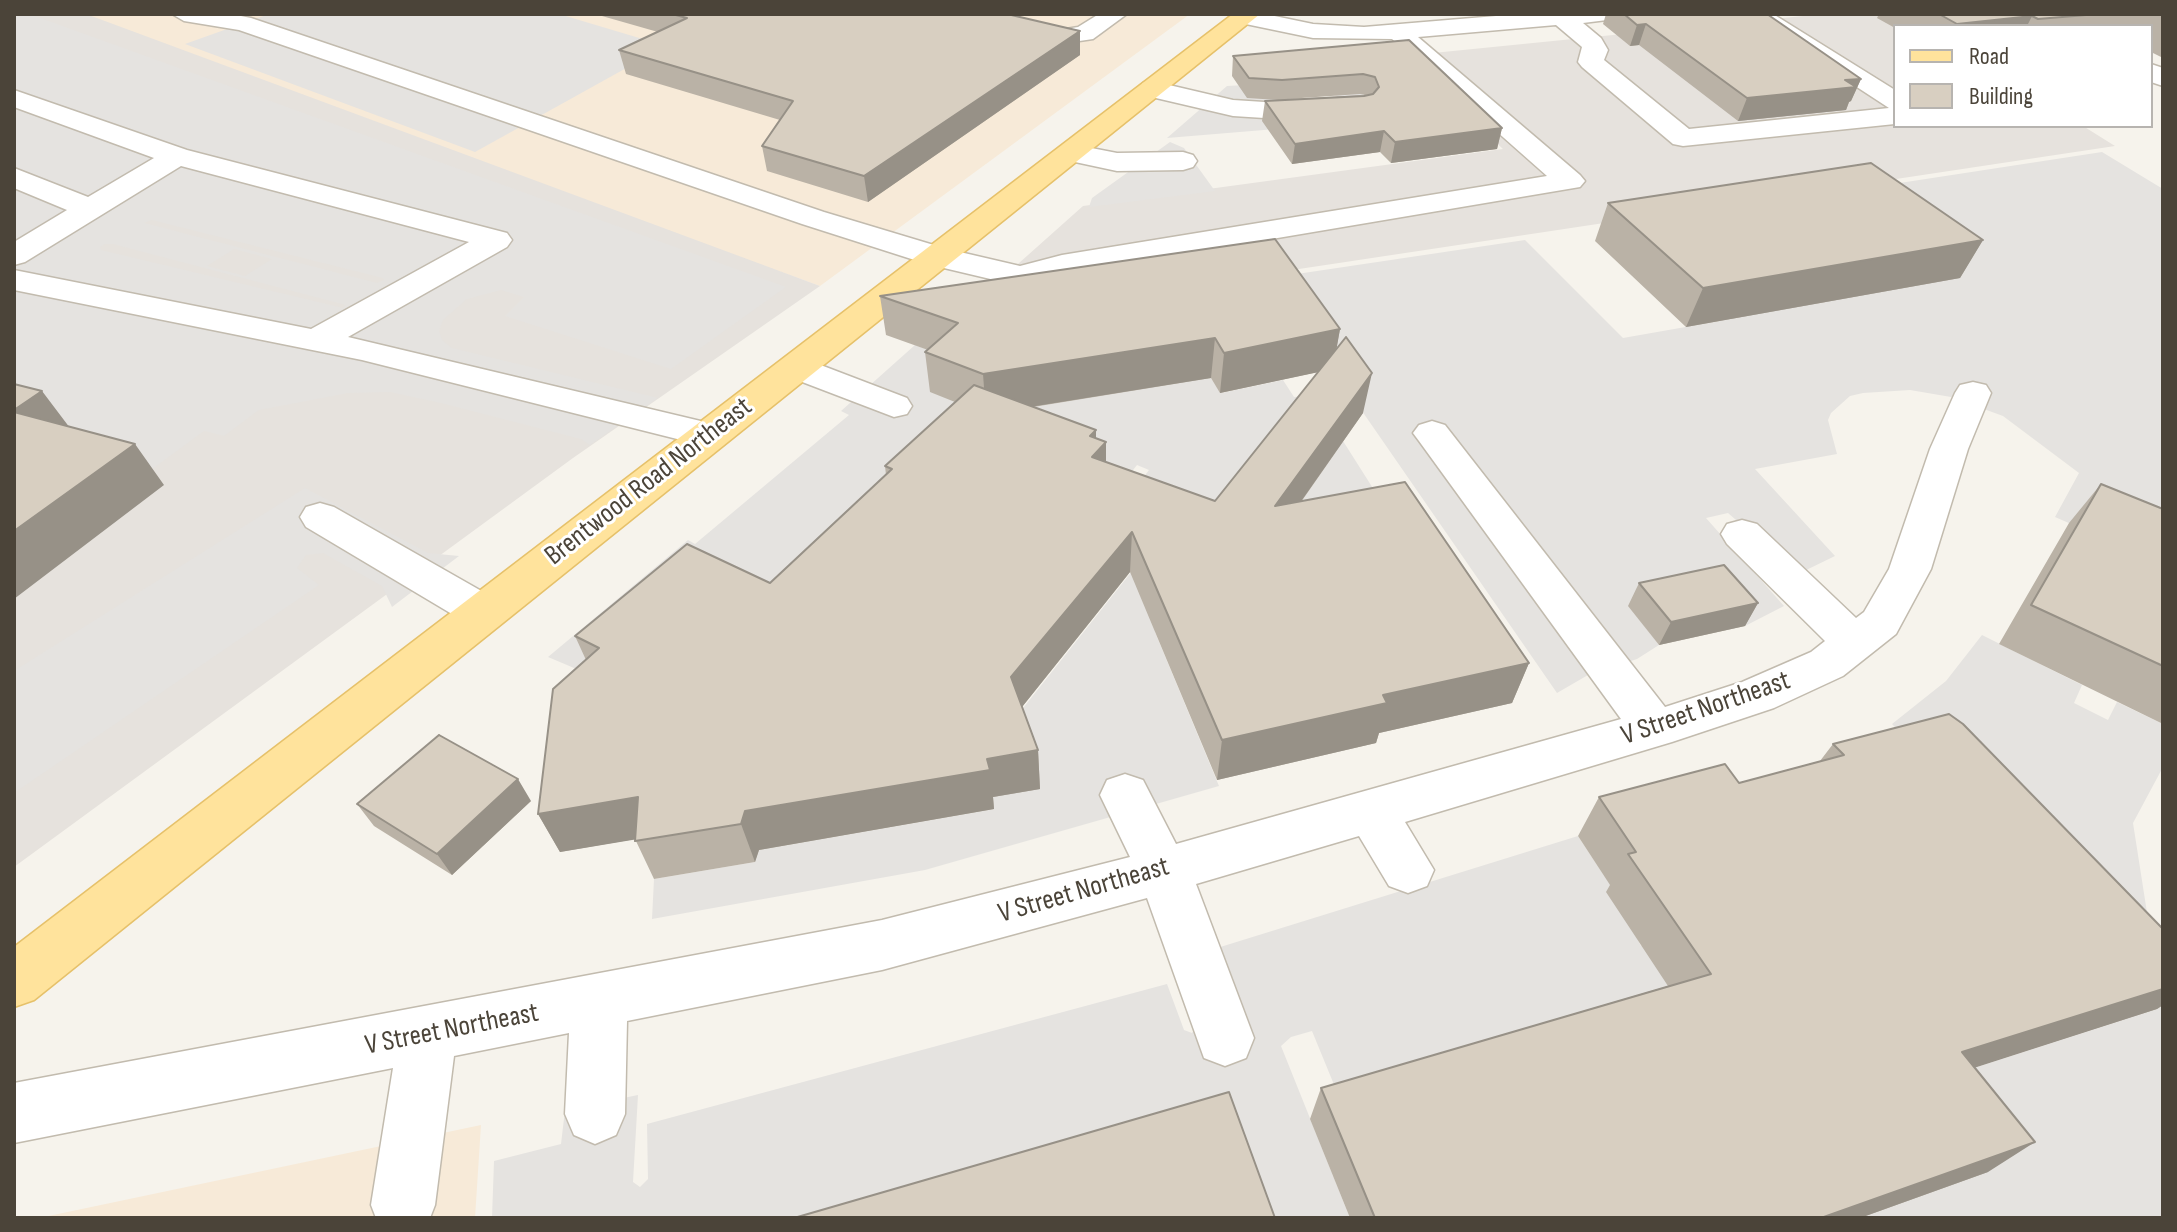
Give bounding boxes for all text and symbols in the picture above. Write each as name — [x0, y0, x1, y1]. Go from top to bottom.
legend — [1893, 24, 2153, 128]
text: Road — [1969, 42, 2009, 71]
text: Building — [1969, 82, 2033, 111]
street label: Brentwood Road Northeast — [539, 391, 759, 573]
street label: V Street Northeast — [1617, 664, 1795, 754]
street label: V Street Northeast — [995, 851, 1173, 931]
street label: V Street Northeast — [362, 997, 542, 1063]

